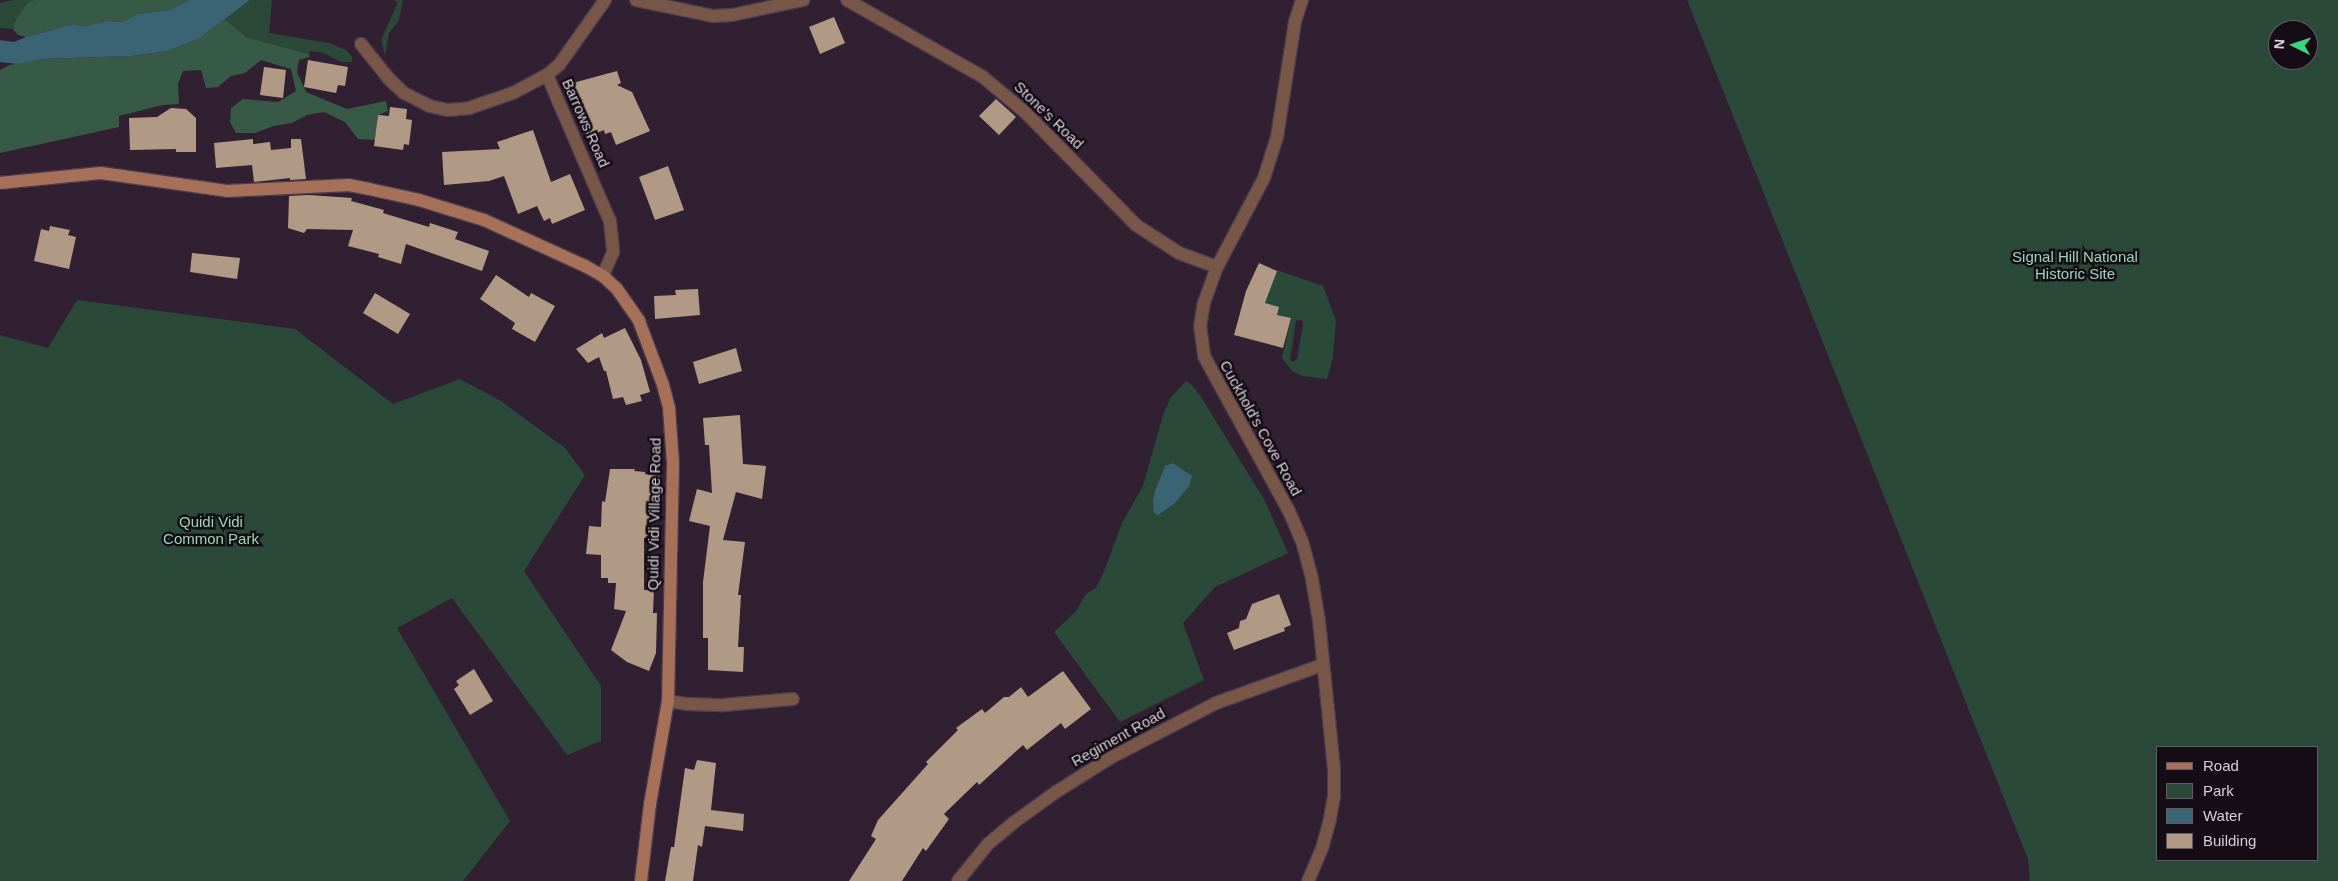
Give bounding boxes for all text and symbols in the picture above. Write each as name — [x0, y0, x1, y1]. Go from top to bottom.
north arrow — [2268, 20, 2318, 70]
text: N — [2271, 38, 2287, 50]
street label: Barrows Road — [558, 76, 614, 170]
street label: Stone's Road — [1011, 77, 1087, 153]
park label: Signal Hill National Historic Site — [2012, 247, 2138, 282]
street label: Cuckhold's Cove Road — [1216, 357, 1306, 499]
street label: Quidi Vidi Village Road — [644, 437, 664, 591]
park label: Quidi Vidi Common Park — [163, 512, 259, 547]
street label: Regiment Road — [1068, 704, 1168, 770]
legend — [2156, 746, 2318, 861]
text: Road — [2203, 757, 2239, 774]
text: Park — [2203, 782, 2234, 799]
text: Water — [2203, 807, 2242, 824]
text: Building — [2203, 832, 2256, 849]

